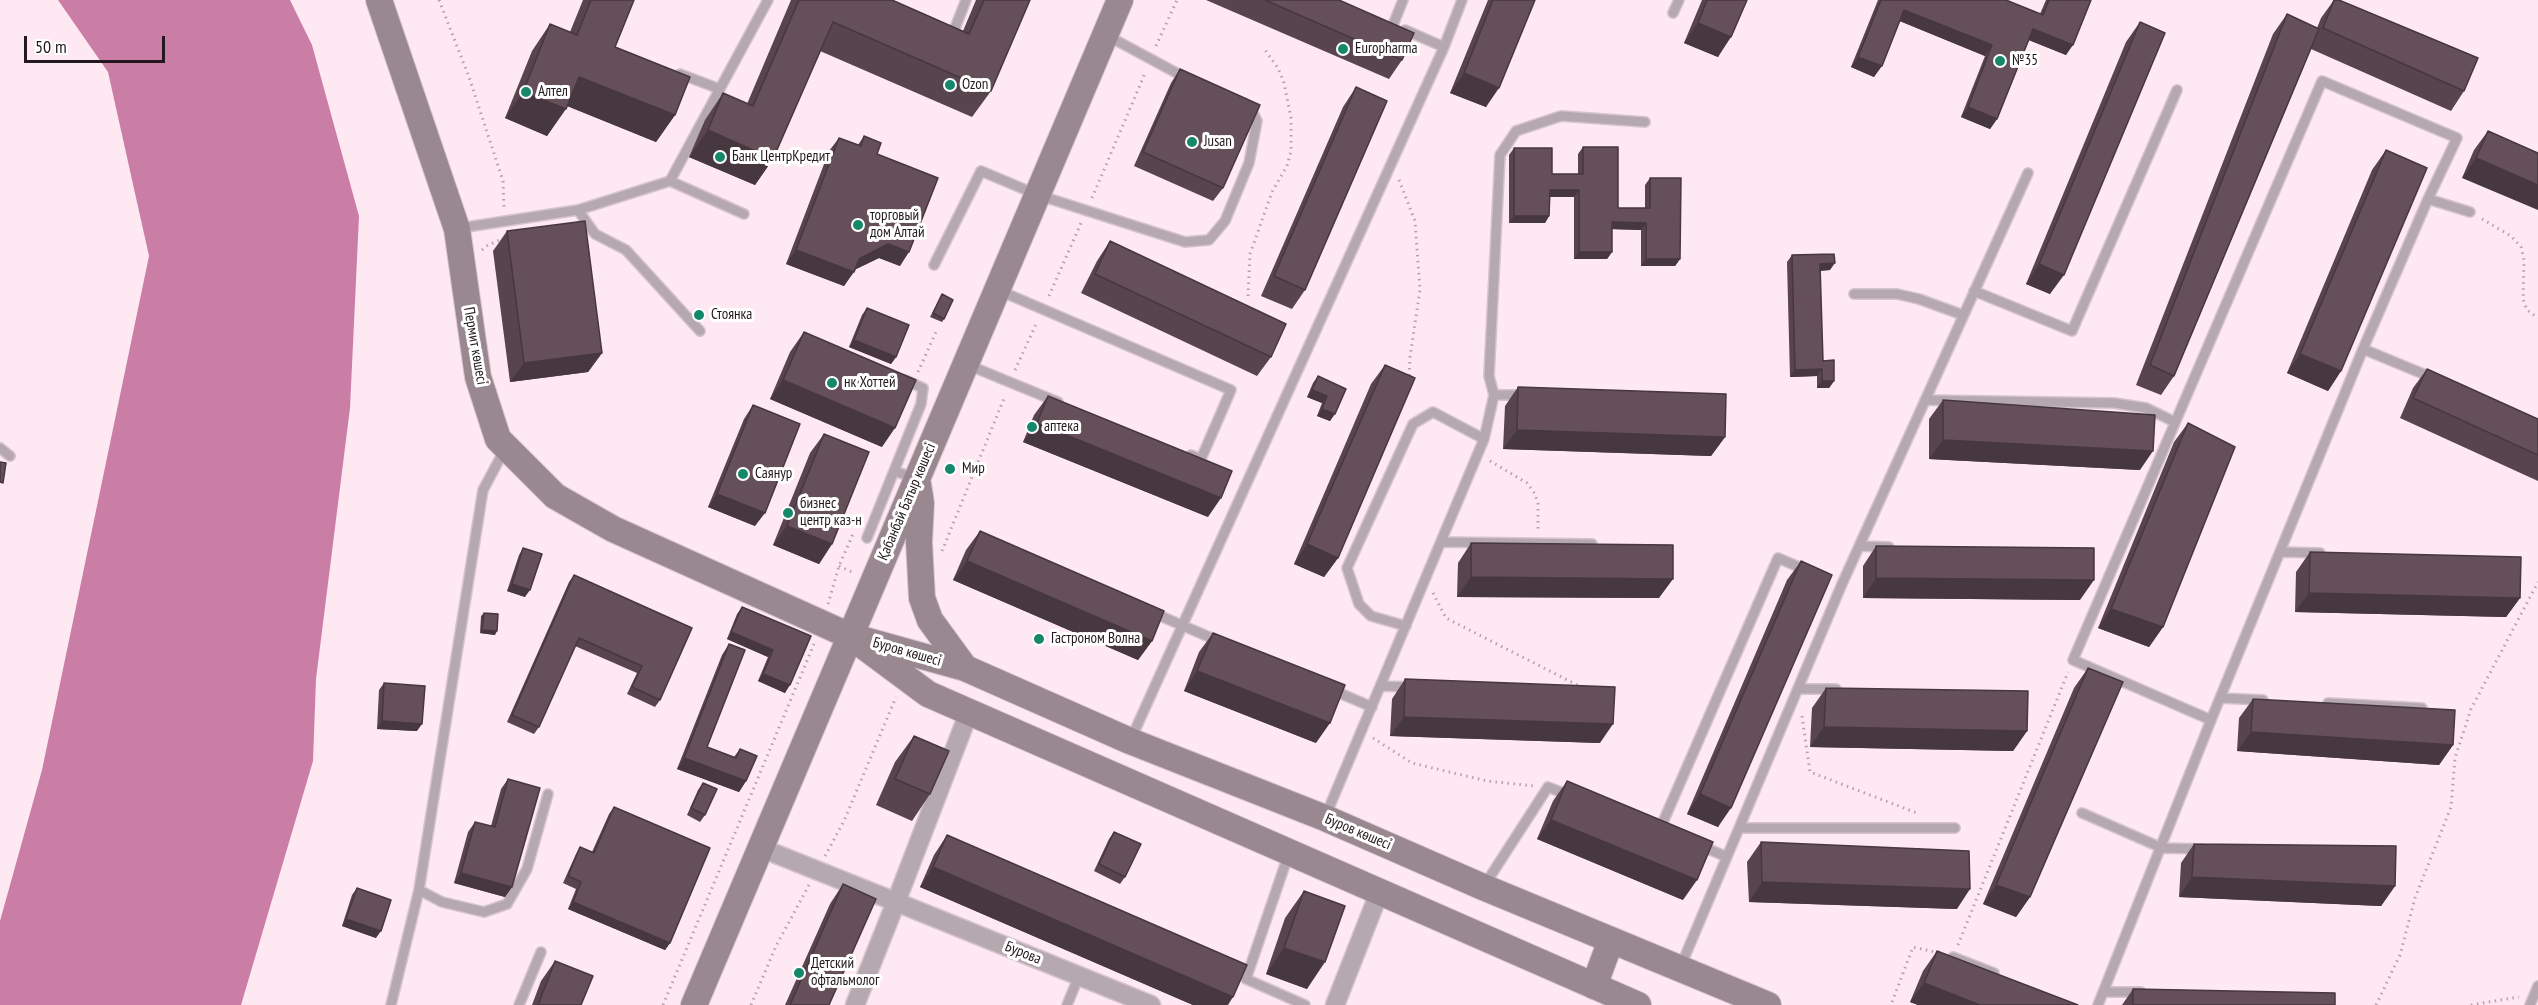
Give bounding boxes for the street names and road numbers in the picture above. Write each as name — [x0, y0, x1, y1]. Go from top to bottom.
street label: Пермит көшесі — [459, 306, 491, 386]
street label: Қабанбай Батыр көшесі — [874, 441, 940, 563]
street label: Буров көшесі — [871, 634, 943, 670]
street label: Буров көшесі — [1322, 810, 1394, 854]
street label: Бурова — [1002, 938, 1044, 968]

